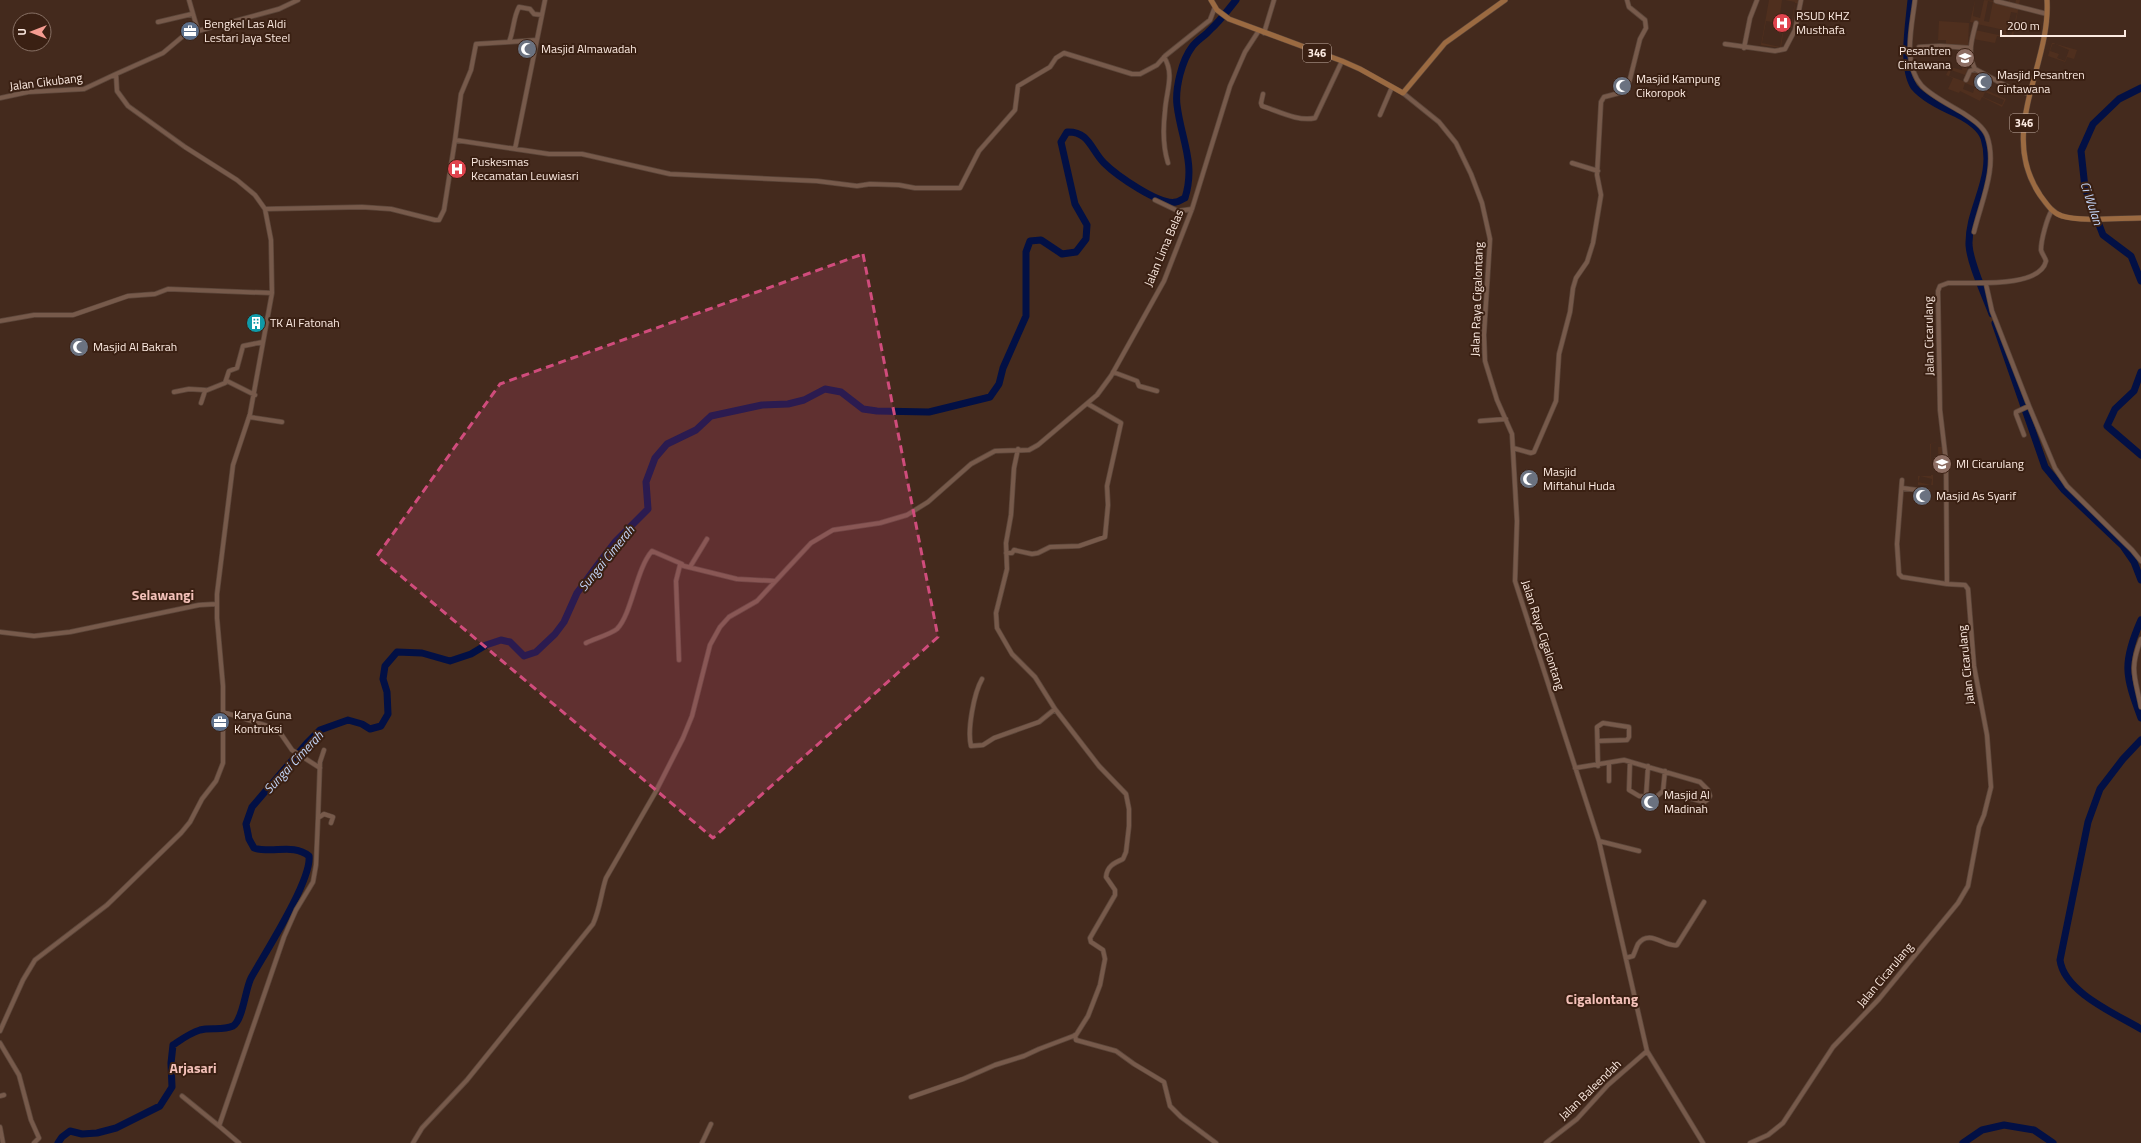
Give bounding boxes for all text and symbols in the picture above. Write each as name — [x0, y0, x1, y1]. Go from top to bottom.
place label: RSUD KHZ Musthafa — [1796, 6, 1849, 39]
north arrow — [12, 12, 52, 52]
hospital icon: RSUD KHZ Musthafa — [1771, 12, 1793, 34]
scale bar — [2001, 12, 2125, 38]
place label: Bengkel Las Aldi Lestari Jaya Steel — [204, 14, 290, 47]
text: 200 m — [2007, 16, 2040, 35]
office icon: Bengkel Las Aldi Lestari Jaya Steel — [179, 20, 201, 42]
text: U — [14, 28, 30, 36]
mosque icon: Masjid Almawadah — [516, 38, 538, 60]
place label: Masjid Almawadah — [541, 39, 637, 58]
place label: Pesantren Cintawana — [1898, 41, 1951, 74]
road number: 346 — [1303, 44, 1331, 62]
school or university icon: Pesantren Cintawana — [1954, 47, 1976, 69]
place label: Masjid Pesantren Cintawana — [1997, 65, 2085, 98]
street label: Jalan Cikubang — [8, 68, 84, 95]
place label: Masjid Kampung Cikoropok — [1636, 69, 1720, 102]
mosque icon: Masjid Pesantren Cintawana — [1972, 71, 1994, 93]
mosque icon: Masjid Kampung Cikoropok — [1611, 75, 1633, 97]
road number: 346 — [2010, 114, 2038, 132]
place label: Puskesmas Kecamatan Leuwiasri — [471, 152, 579, 185]
hospital icon: Puskesmas Kecamatan Leuwiasri — [446, 158, 468, 180]
water label: Ci Wulan — [2076, 179, 2109, 228]
street label: Jalan Lima Belas — [1139, 206, 1189, 289]
street label: Jalan Raya Cigalontang — [1465, 241, 1488, 357]
street label: Jalan Cicarulang — [1918, 296, 1939, 376]
building icon: TK Al Fatonah — [245, 312, 267, 334]
place label: TK Al Fatonah — [270, 313, 340, 332]
mosque icon: Masjid Al Bakrah — [68, 336, 90, 358]
place label: Masjid Al Bakrah — [93, 337, 177, 356]
school or university icon: MI Cicarulang — [1931, 453, 1953, 475]
place label: MI Cicarulang — [1956, 454, 2024, 473]
place label: Masjid Miftahul Huda — [1543, 462, 1615, 495]
mosque icon: Masjid Miftahul Huda — [1518, 468, 1540, 490]
mosque icon: Masjid As Syarif — [1911, 485, 1933, 507]
place label: Masjid As Syarif — [1936, 486, 2016, 505]
water label: Sungai Cimerah — [573, 520, 639, 595]
street label: Jalan Raya Cigalontang — [1517, 577, 1570, 692]
district label: Selawangi — [132, 584, 194, 605]
street label: Jalan Cicarulang — [1952, 624, 1979, 706]
place label: Karya Guna Kontruksi — [234, 705, 292, 738]
office icon: Karya Guna Kontruksi — [209, 711, 231, 733]
water label: Sungai Cimerah — [258, 726, 328, 798]
place label: Masjid Al Madinah — [1664, 785, 1710, 818]
mosque icon: Masjid Al Madinah — [1639, 791, 1661, 813]
street label: Jalan Cicarulang — [1852, 938, 1918, 1011]
district label: Cigalontang — [1566, 988, 1639, 1009]
street label: Jalan Baleendah — [1554, 1055, 1625, 1125]
district label: Arjasari — [170, 1057, 217, 1078]

